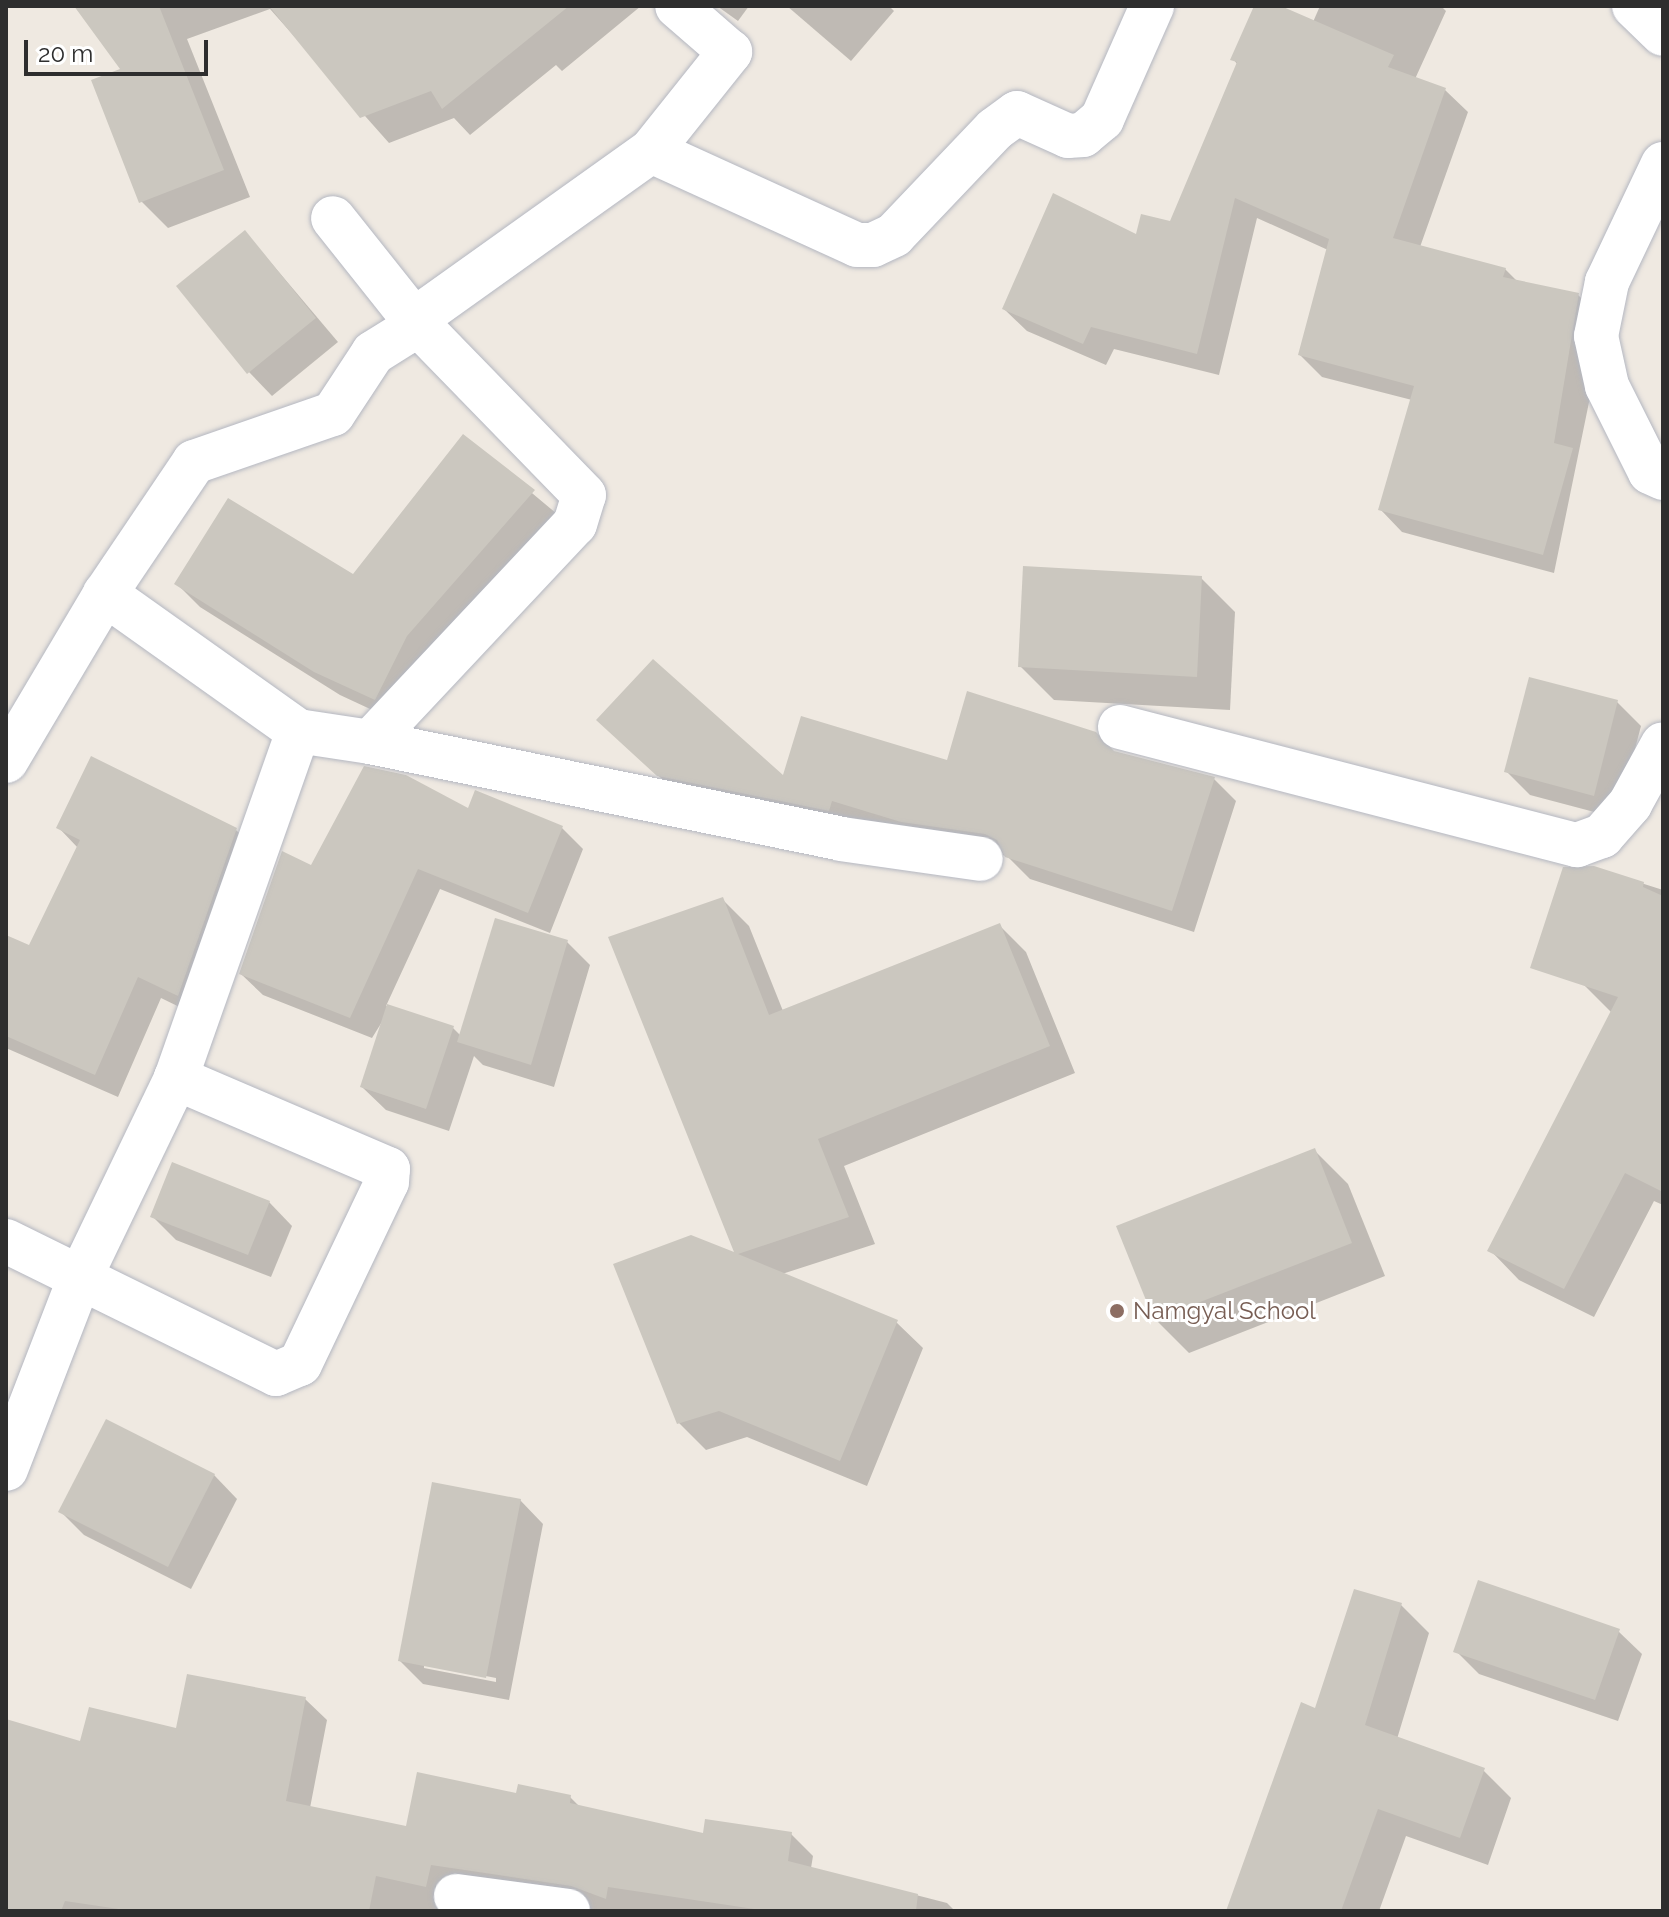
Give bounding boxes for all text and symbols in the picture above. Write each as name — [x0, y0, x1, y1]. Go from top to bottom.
scale bar — [28, 24, 212, 74]
text: 20 m — [38, 39, 93, 68]
place label: Namgyal School — [1133, 1297, 1317, 1325]
marker: Namgyal School — [1108, 1302, 1126, 1320]

